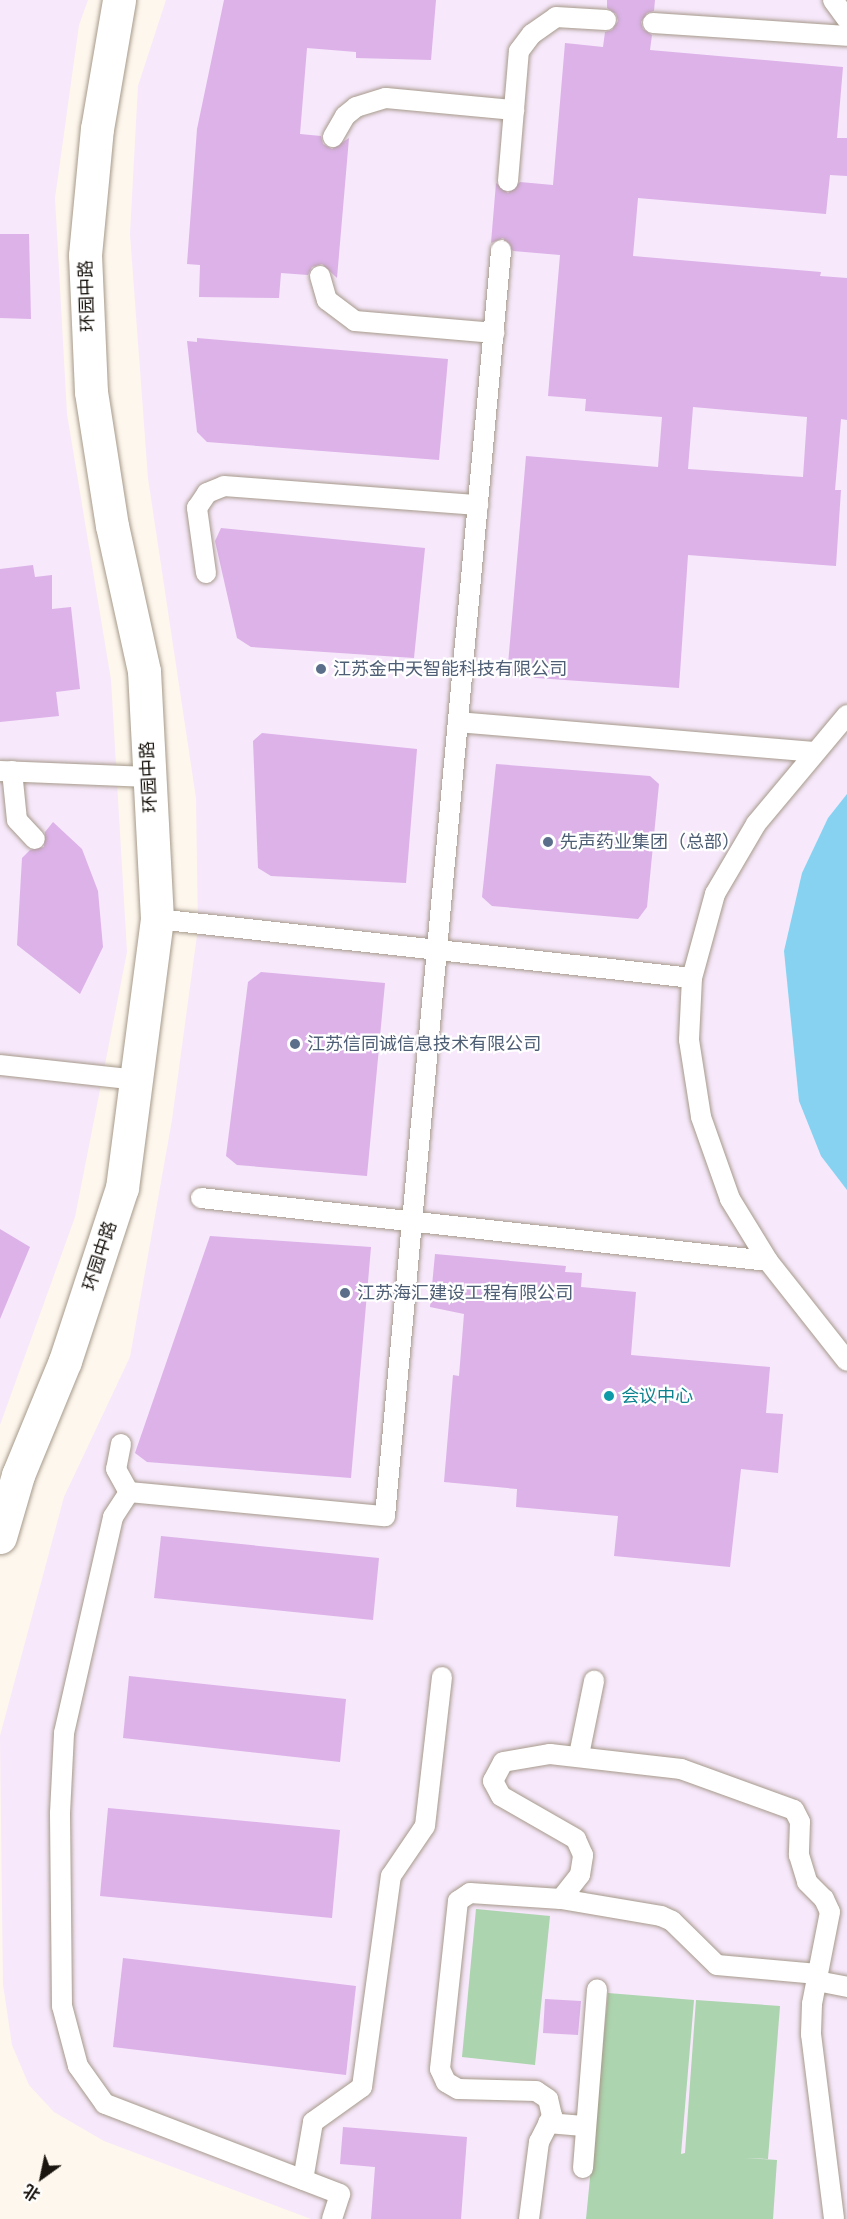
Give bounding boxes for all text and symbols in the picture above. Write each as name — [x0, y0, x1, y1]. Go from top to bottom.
street label: 环园中路 — [75, 260, 99, 332]
place label: 江苏金中天智能科技有限公司 — [333, 658, 567, 680]
marker: 江苏金中天智能科技有限公司 — [314, 662, 328, 676]
street label: 环园中路 — [136, 740, 162, 814]
place label: 先声药业集团（总部） — [560, 831, 740, 853]
marker: 先声药业集团（总部） — [541, 835, 555, 849]
place label: 江苏信同诚信息技术有限公司 — [307, 1033, 541, 1055]
marker: 江苏信同诚信息技术有限公司 — [288, 1037, 302, 1051]
street label: 环园中路 — [79, 1218, 121, 1294]
place label: 江苏海汇建设工程有限公司 — [357, 1282, 573, 1304]
marker: 江苏海汇建设工程有限公司 — [338, 1286, 352, 1300]
place label: 会议中心 — [621, 1385, 693, 1407]
marker: 会议中心 — [602, 1389, 616, 1403]
north arrow — [12, 2147, 72, 2207]
text: 北 — [19, 2179, 44, 2206]

